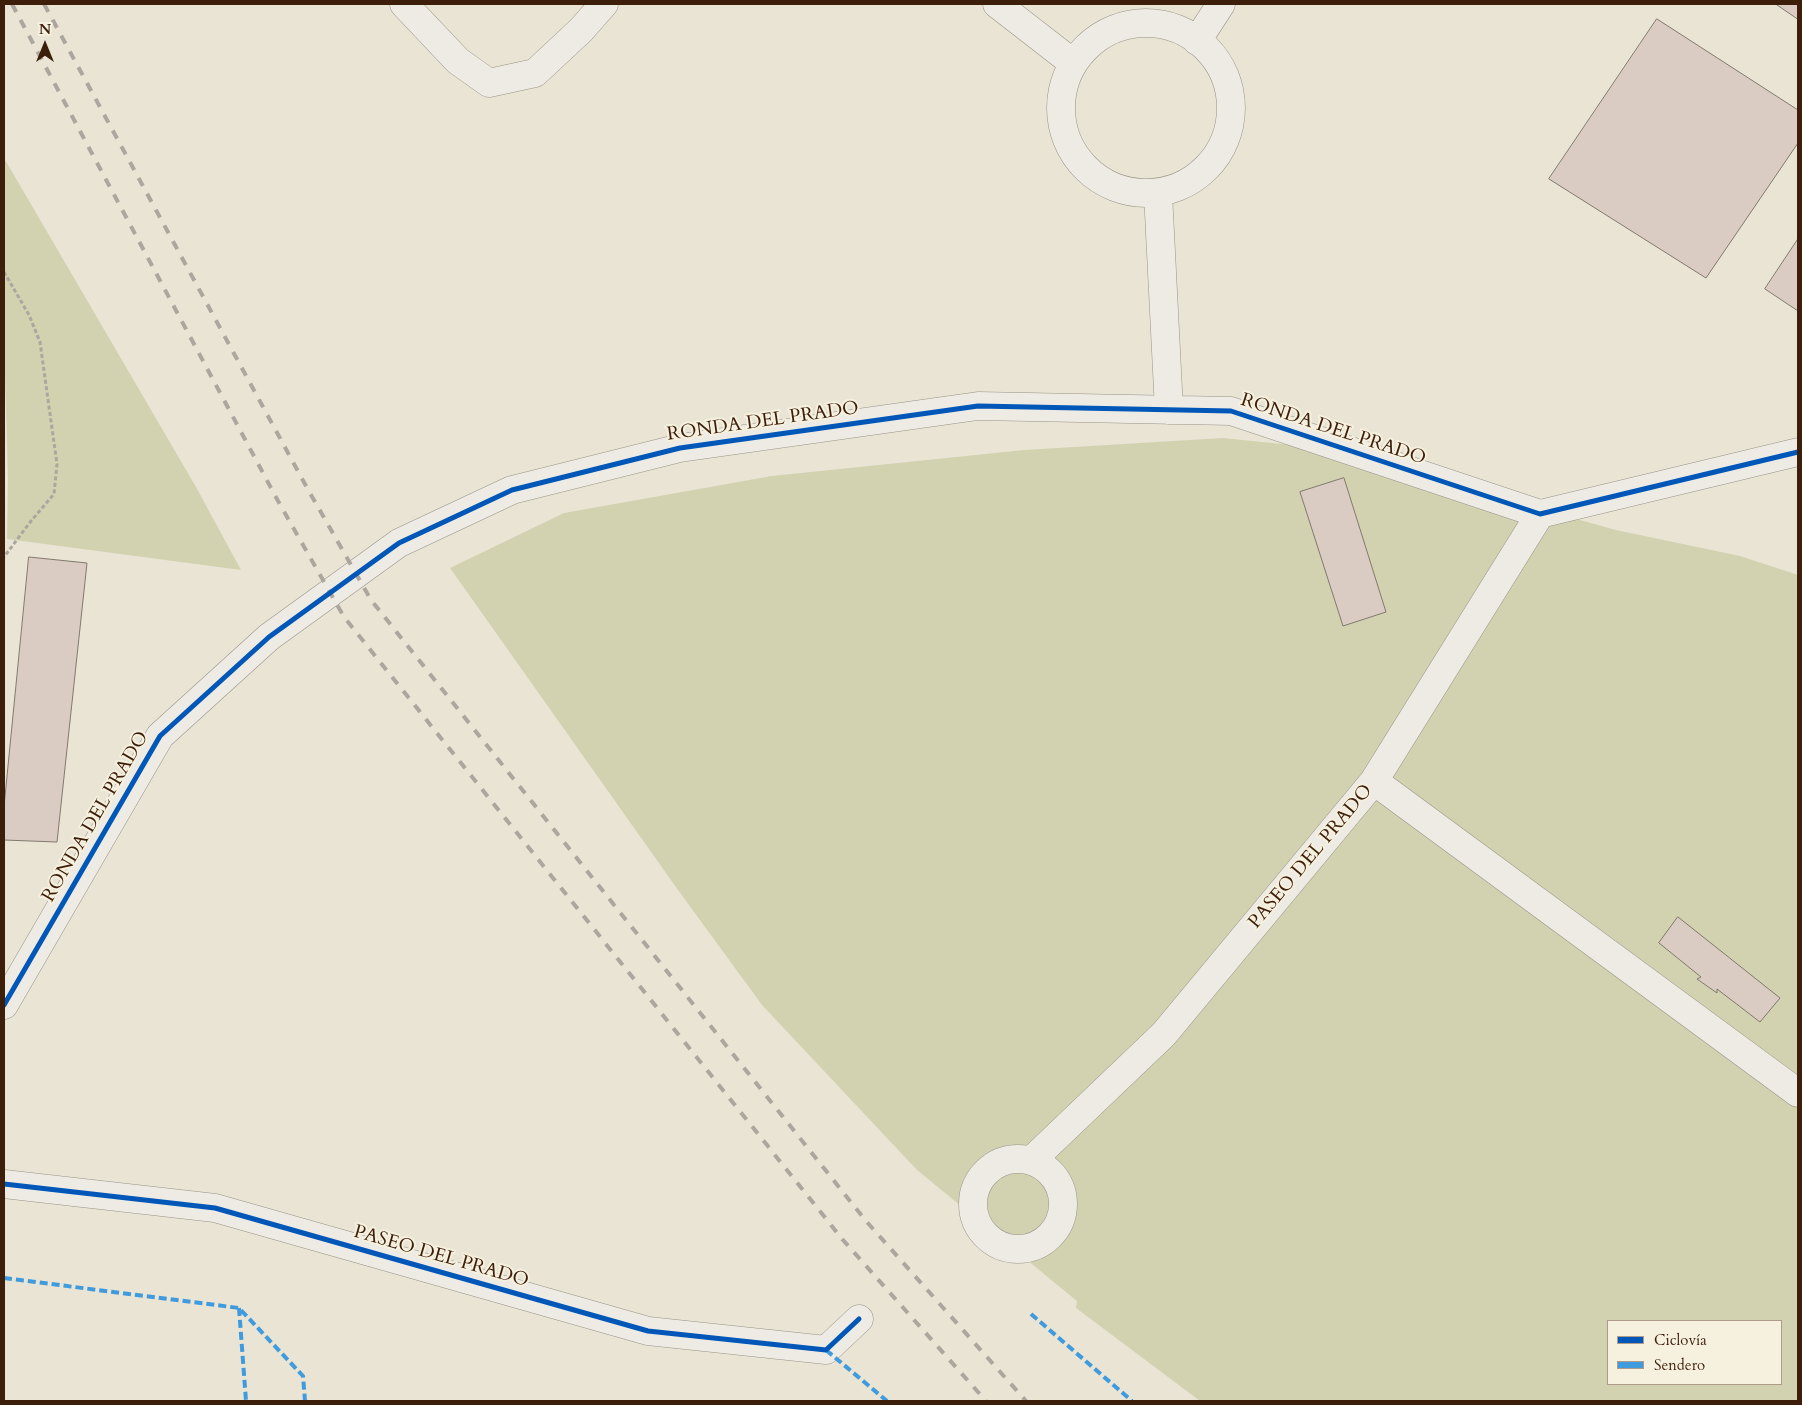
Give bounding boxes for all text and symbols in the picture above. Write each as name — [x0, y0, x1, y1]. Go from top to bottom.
north arrow — [20, 20, 70, 70]
text: N — [39, 20, 51, 39]
street label: RONDA DEL PRADO — [1238, 389, 1428, 471]
street label: RONDA DEL PRADO — [666, 397, 860, 447]
street label: RONDA DEL PRADO — [38, 728, 154, 906]
street label: PASEO DEL PRADO — [1244, 780, 1378, 934]
street label: PASEO DEL PRADO — [351, 1221, 531, 1293]
legend — [1607, 1320, 1782, 1385]
text: Ciclovía — [1654, 1330, 1707, 1350]
text: Sendero — [1654, 1355, 1705, 1375]

